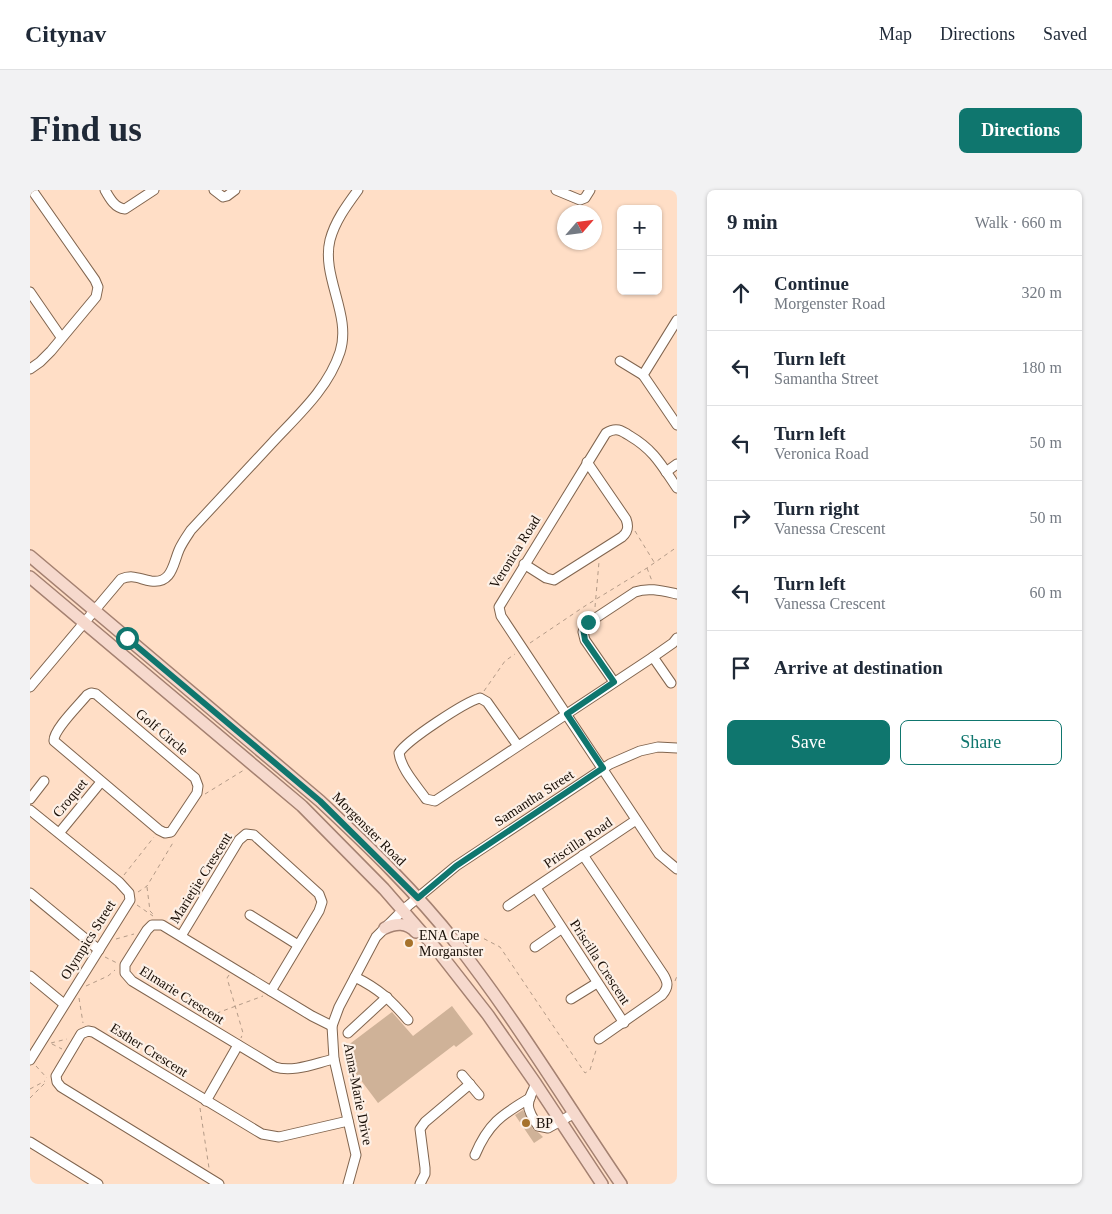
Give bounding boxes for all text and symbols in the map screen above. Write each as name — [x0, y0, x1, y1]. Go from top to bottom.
text: Citynav — [25, 21, 106, 47]
text: Map — [879, 24, 912, 44]
text: Directions — [940, 24, 1015, 44]
text: Saved — [1043, 24, 1087, 44]
button: Directions — [959, 108, 1082, 153]
text: Find us — [30, 110, 142, 149]
north arrow — [557, 205, 602, 250]
map controls — [617, 205, 662, 295]
button: + — [617, 205, 662, 250]
text: 9 min — [727, 210, 778, 234]
text: Walk · 660 m — [975, 214, 1062, 231]
button: − — [617, 250, 662, 295]
text: Continue — [774, 273, 849, 294]
icon: ahead — [727, 279, 755, 307]
text: 320 m — [1022, 284, 1062, 301]
text: Morgenster Road — [774, 295, 885, 312]
text: Turn left — [774, 348, 846, 369]
icon: left — [727, 354, 755, 382]
text: 180 m — [1022, 359, 1062, 376]
text: Samantha Street — [774, 370, 878, 387]
text: Turn left — [774, 423, 846, 444]
icon: left — [727, 429, 755, 457]
text: 50 m — [1030, 434, 1062, 451]
text: Veronica Road — [774, 445, 869, 462]
text: Turn right — [774, 498, 859, 519]
icon: right — [727, 504, 755, 532]
text: 50 m — [1030, 509, 1062, 526]
street label: Veronica Road — [487, 513, 543, 591]
text: Vanessa Crescent — [774, 520, 886, 537]
text: Turn left — [774, 573, 846, 594]
icon: left — [727, 579, 755, 607]
text: 60 m — [1030, 584, 1062, 601]
text: Vanessa Crescent — [774, 595, 886, 612]
route end — [577, 611, 600, 634]
route start — [116, 627, 139, 650]
icon: arrive — [727, 654, 755, 682]
text: Arrive at destination — [774, 657, 943, 678]
street label: Golf Circle — [133, 706, 191, 758]
button: Save — [727, 720, 890, 765]
button: Share — [900, 720, 1062, 765]
street label: Samantha Street — [492, 767, 576, 829]
street label: Croquet — [50, 776, 90, 820]
street label: Morgenster Road — [329, 789, 409, 869]
street label: Priscilla Road — [541, 815, 615, 871]
street label: Marietjie Crescent — [167, 830, 235, 926]
street label: Olympics Street — [58, 898, 118, 982]
street label: Priscilla Crescent — [567, 917, 633, 1007]
place label: ENA Cape Morganster — [419, 928, 484, 959]
marker: ENA Cape Morganster — [403, 937, 415, 949]
street label: Elmarie Crescent — [137, 963, 227, 1027]
street label: Esther Crescent — [108, 1020, 190, 1080]
street label: Anna-Marie Drive — [341, 1042, 375, 1146]
place label: BP — [536, 1116, 553, 1131]
marker: BP — [520, 1117, 532, 1129]

